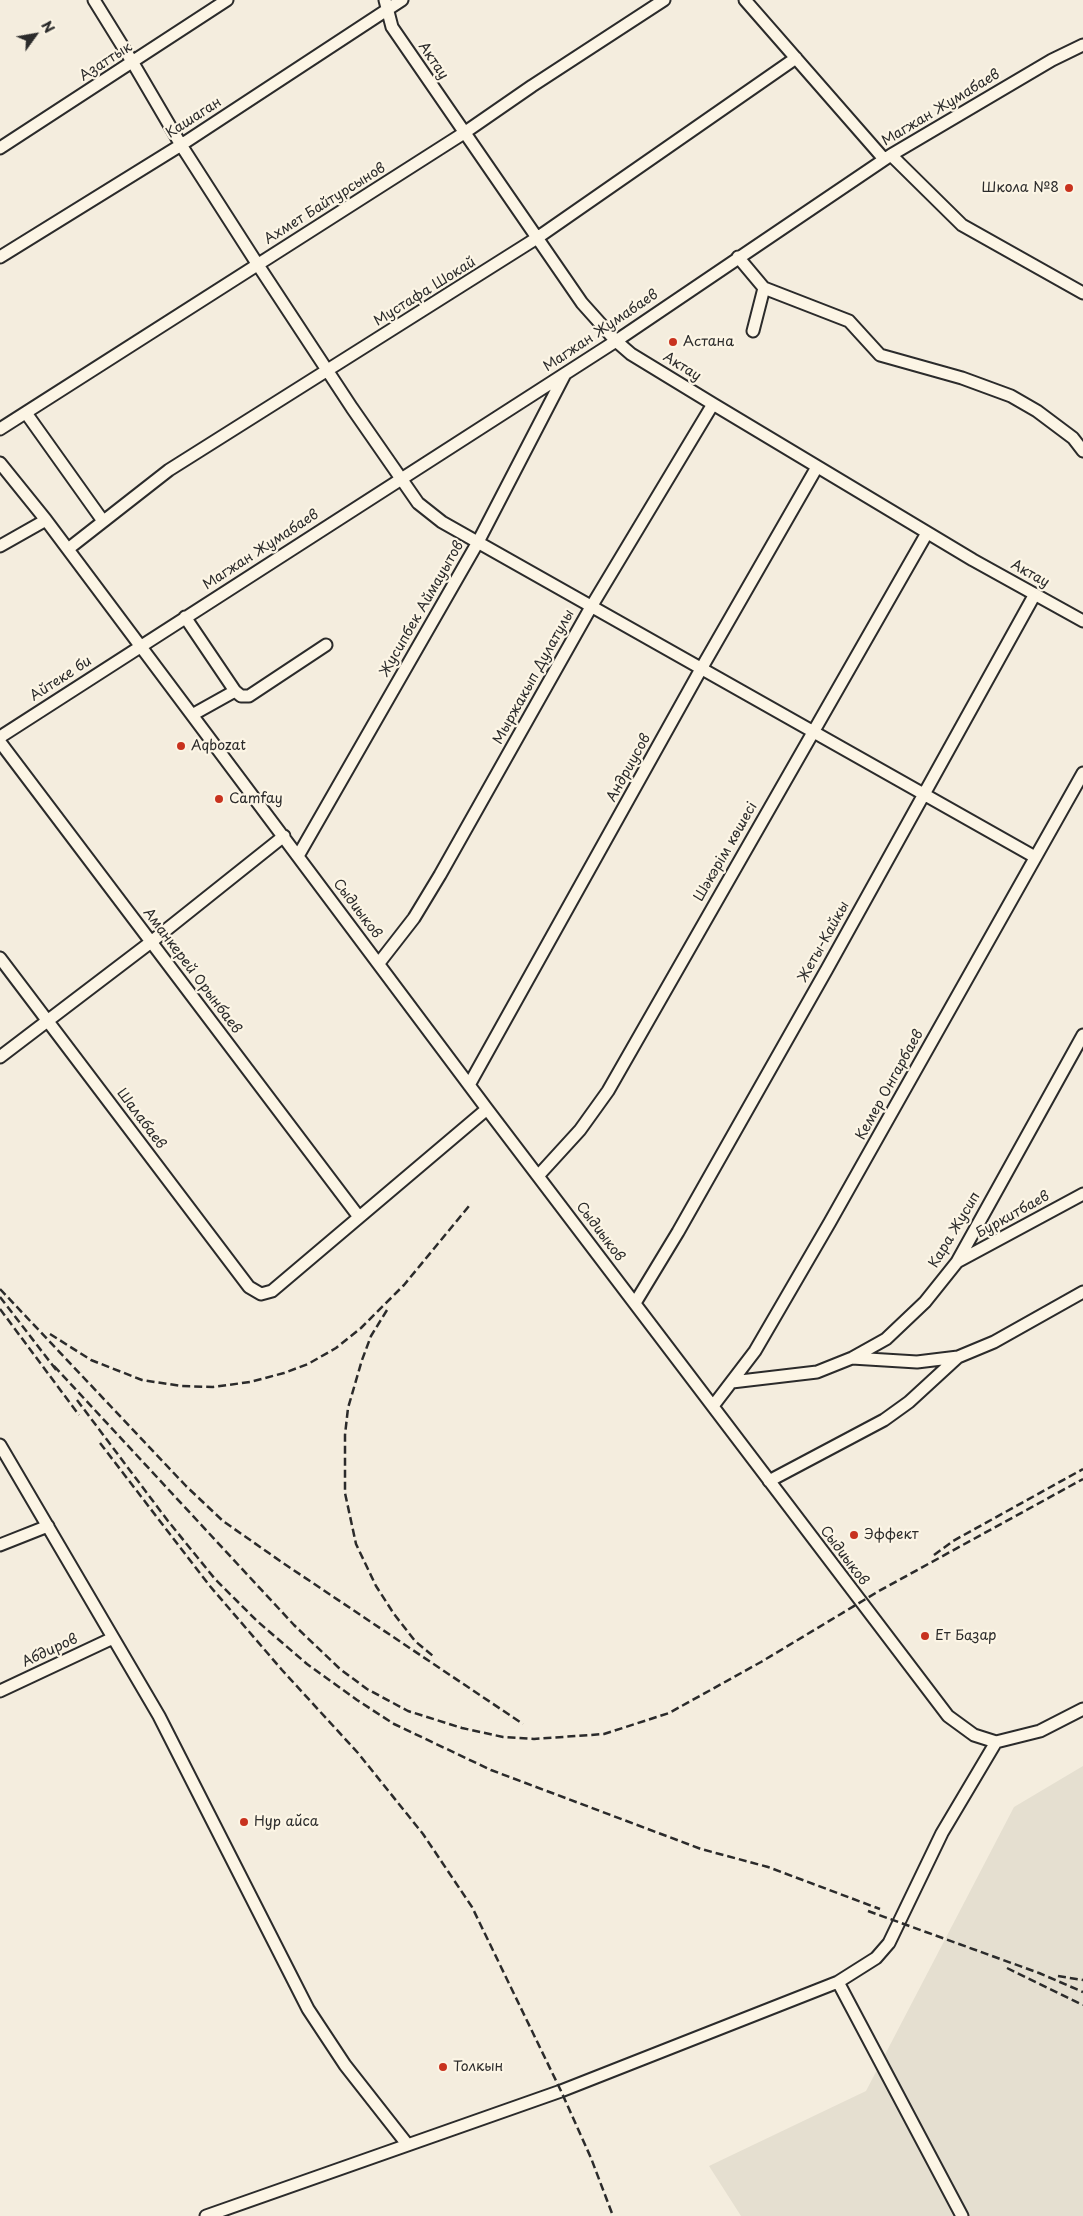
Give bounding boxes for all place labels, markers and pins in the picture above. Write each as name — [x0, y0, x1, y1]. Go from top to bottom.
place label: Школа №8 — [981, 180, 1059, 196]
marker: Школа №8 — [1063, 182, 1075, 194]
place label: Астана — [683, 334, 734, 350]
marker: Астана — [667, 336, 679, 348]
place label: Aqbozat — [191, 738, 246, 754]
marker: Aqbozat — [175, 740, 187, 752]
place label: Camfay — [229, 791, 283, 807]
marker: Camfay — [213, 793, 225, 805]
place label: Эффект — [864, 1527, 919, 1543]
marker: Эффект — [848, 1529, 860, 1541]
place label: Ет Базар — [935, 1628, 996, 1644]
marker: Ет Базар — [919, 1630, 931, 1642]
place label: Нур айса — [254, 1814, 319, 1830]
marker: Нур айса — [238, 1816, 250, 1828]
place label: Толкын — [453, 2059, 503, 2075]
marker: Толкын — [437, 2061, 449, 2073]

